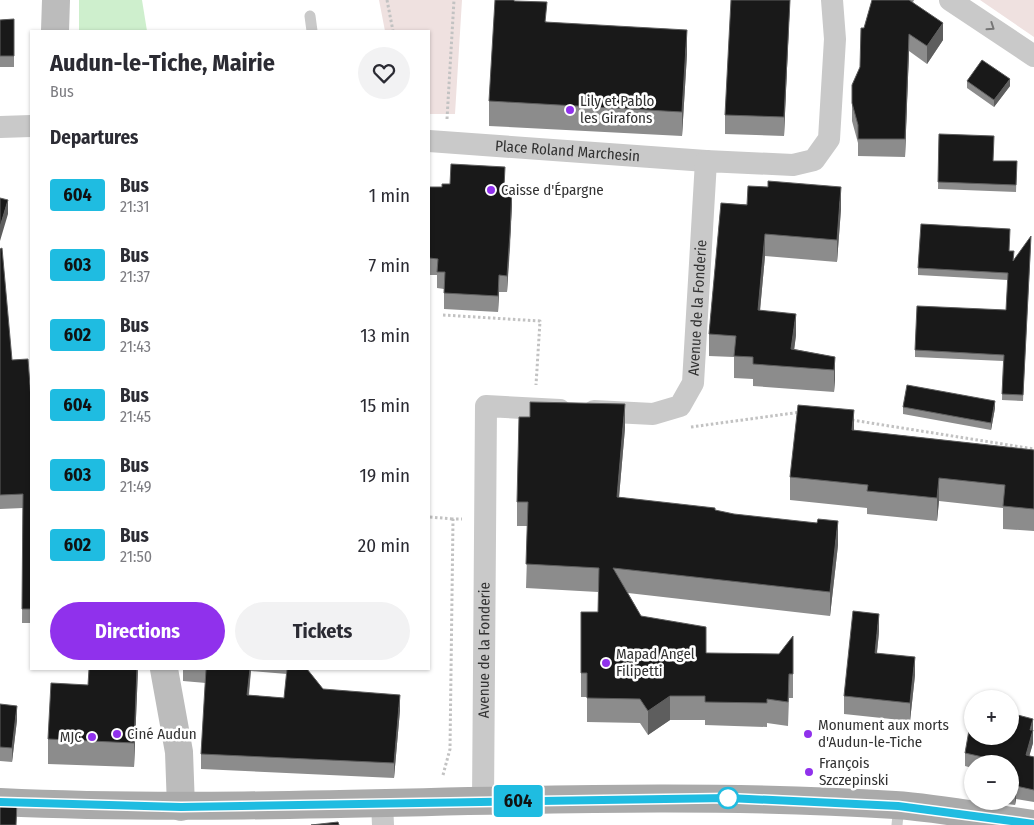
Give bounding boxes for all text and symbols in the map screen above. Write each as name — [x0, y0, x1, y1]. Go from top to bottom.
one-way arrow — [985, 21, 995, 30]
button: heart — [358, 47, 410, 99]
text: Audun-le-Tiche, Mairie — [50, 49, 275, 77]
text: Bus — [50, 82, 74, 101]
place label: Lily et Pablo les Girafons — [580, 92, 655, 127]
marker: Lily et Pablo les Girafons — [564, 104, 576, 116]
text: Departures — [50, 126, 138, 149]
street label: Place Roland Marchesin — [495, 137, 641, 165]
text: Bus — [120, 174, 149, 197]
place label: Caisse d'Épargne — [501, 181, 604, 199]
text: 604 — [63, 184, 92, 206]
text: 1 min — [369, 184, 410, 207]
marker: Caisse d'Épargne — [485, 184, 497, 196]
text: 21:31 — [120, 197, 150, 216]
street label: Avenue de la Fonderie — [684, 239, 710, 376]
text: Bus — [120, 244, 149, 267]
text: 603 — [64, 254, 91, 276]
text: 7 min — [368, 254, 410, 277]
text: 21:37 — [120, 267, 150, 286]
text: Bus — [120, 314, 149, 337]
text: 602 — [64, 324, 91, 346]
text: 13 min — [360, 324, 410, 347]
text: 21:43 — [120, 337, 151, 356]
text: Bus — [120, 384, 149, 407]
text: 604 — [63, 394, 92, 416]
text: 15 min — [360, 394, 410, 417]
text: 21:45 — [120, 407, 151, 426]
text: Bus — [120, 454, 149, 477]
text: 603 — [64, 464, 91, 486]
text: 19 min — [359, 464, 410, 487]
text: 21:49 — [120, 477, 152, 496]
text: Bus — [120, 524, 149, 547]
text: 602 — [64, 534, 91, 556]
text: 20 min — [358, 534, 410, 557]
text: 21:50 — [120, 547, 152, 566]
street label: Avenue de la Fonderie — [475, 582, 494, 718]
button: Directions — [50, 602, 225, 660]
button: Tickets — [235, 602, 410, 660]
place label: Mapad Angel Filipetti — [616, 645, 695, 680]
marker: Mapad Angel Filipetti — [600, 657, 612, 669]
map controls — [964, 690, 1019, 810]
button: + — [964, 690, 1019, 745]
place label: Monument aux morts d'Audun-le-Tiche — [818, 716, 949, 751]
place label: Ciné Audun — [127, 725, 197, 743]
place label: MJC — [60, 728, 82, 746]
marker: Ciné Audun — [111, 728, 123, 740]
marker: Monument aux morts d'Audun-le-Tiche — [802, 728, 814, 740]
marker: MJC — [86, 731, 98, 743]
place label: François Szczepinski — [819, 754, 889, 789]
button: − — [964, 755, 1019, 810]
marker: François Szczepinski — [803, 766, 815, 778]
line badge: 604 — [489, 785, 547, 817]
unlabelled marker — [717, 787, 739, 809]
text: 604 — [504, 790, 532, 812]

